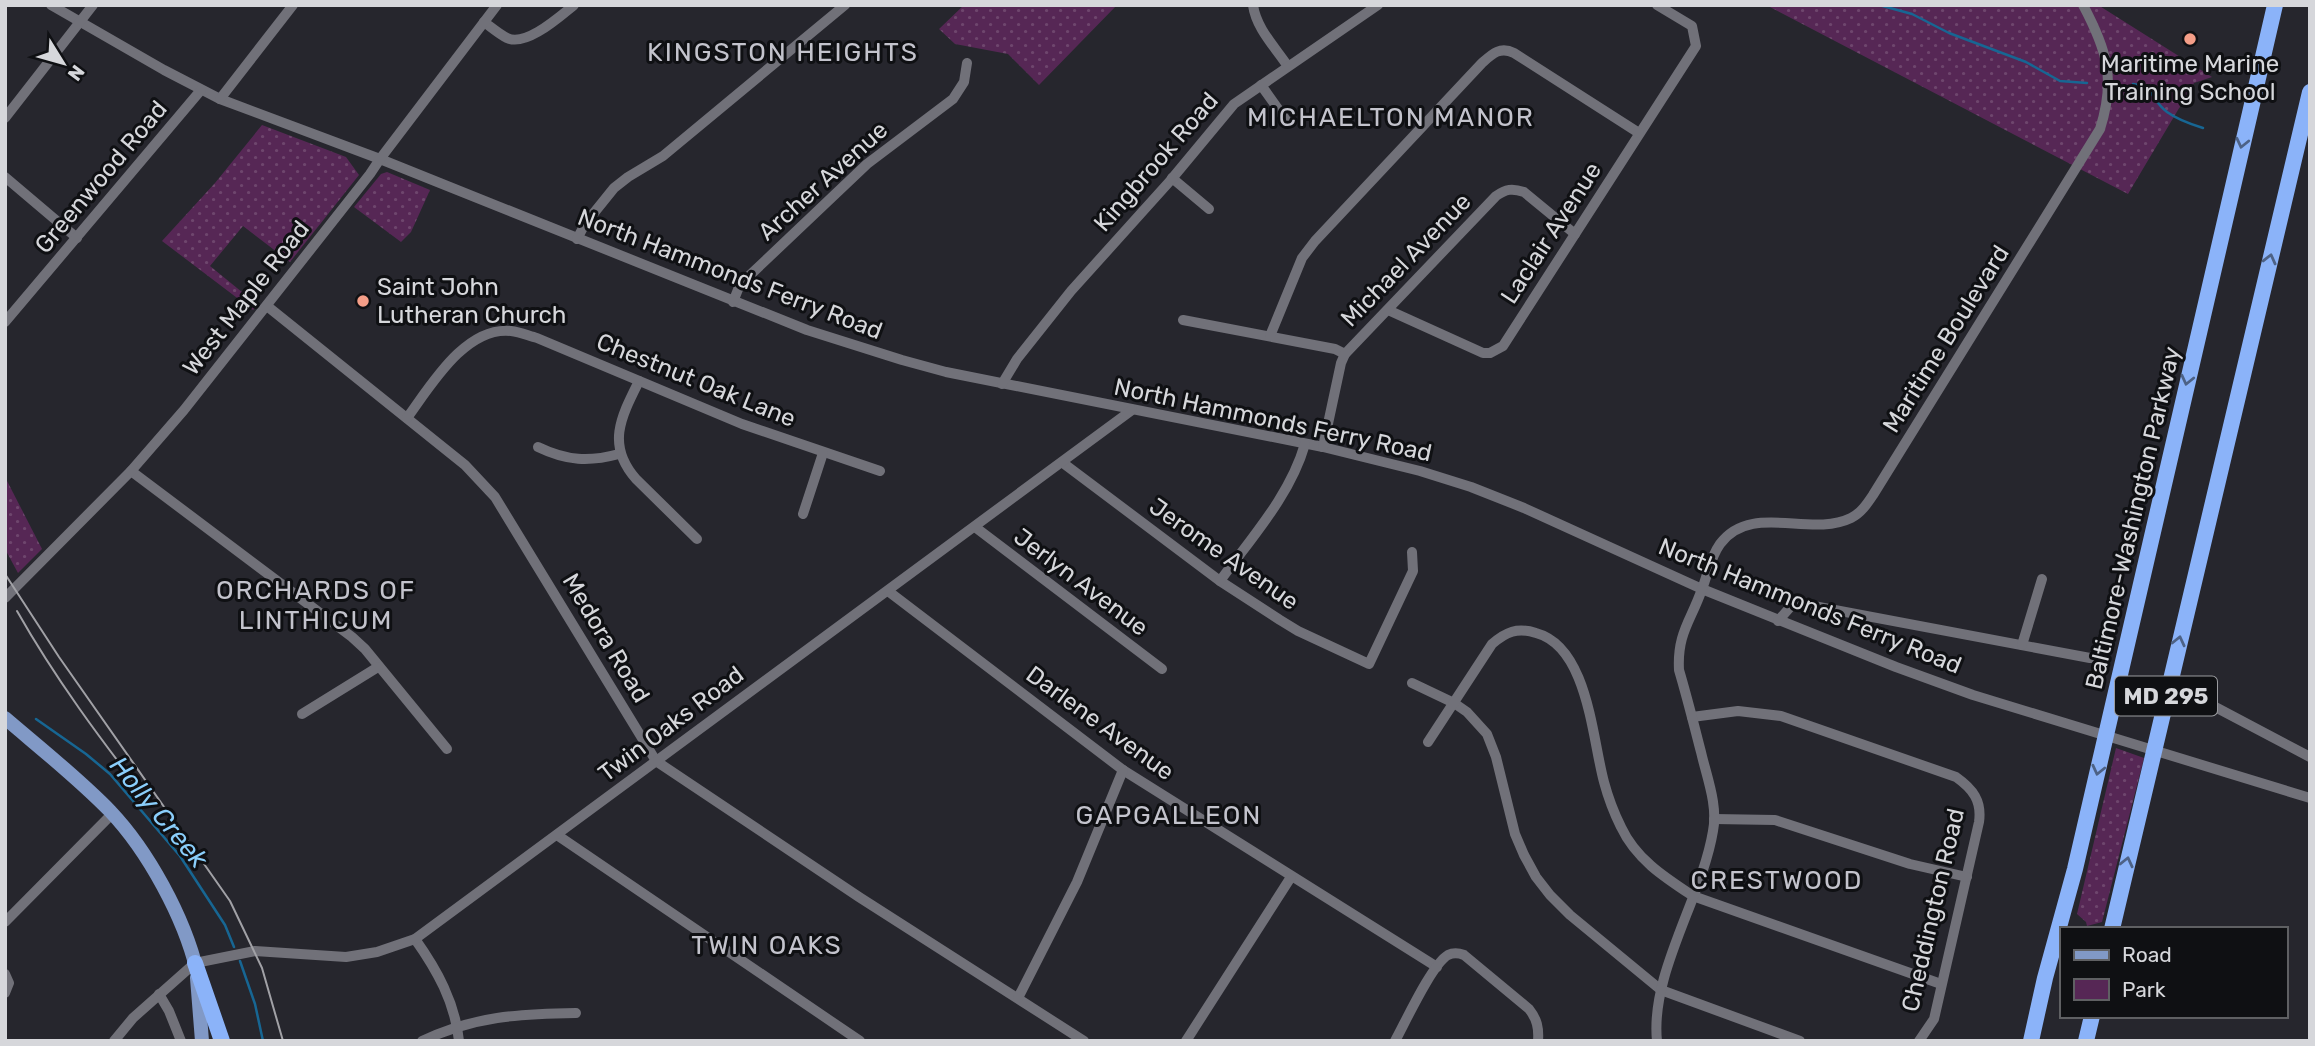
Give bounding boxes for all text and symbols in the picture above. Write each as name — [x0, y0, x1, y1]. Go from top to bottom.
north arrow — [28, 28, 98, 98]
marker: Maritime Marine Training School — [2182, 31, 2198, 47]
district label: KINGSTON HEIGHTS — [647, 37, 919, 68]
place label: Maritime Marine Training School — [2101, 50, 2279, 106]
text: N — [63, 61, 89, 85]
street label: Kingbrook Road — [1088, 87, 1224, 237]
street label: Greenwood Road — [29, 95, 173, 259]
district label: MICHAELTON MANOR — [1247, 102, 1535, 133]
street label: Archer Avenue — [753, 116, 893, 246]
one-way arrow — [2236, 137, 2251, 149]
street label: Laclair Avenue — [1495, 157, 1607, 309]
street label: Michael Avenue — [1335, 187, 1477, 333]
street label: North Hammonds Ferry Road — [574, 203, 886, 345]
street label: West Maple Road — [177, 215, 315, 381]
street label: Maritime Boulevard — [1877, 240, 2015, 438]
one-way arrow — [2262, 253, 2277, 265]
place label: Saint John Lutheran Church — [377, 273, 566, 329]
marker: Saint John Lutheran Church — [355, 293, 371, 309]
street label: Chestnut Oak Lane — [592, 327, 800, 433]
street label: Baltimore-Washington Parkway — [2080, 344, 2186, 692]
street label: North Hammonds Ferry Road — [1112, 373, 1434, 467]
one-way arrow — [2181, 374, 2196, 386]
street label: Jerome Avenue — [1144, 492, 1304, 616]
street label: Jerlyn Avenue — [1008, 522, 1154, 642]
street label: North Hammonds Ferry Road — [1655, 532, 1965, 680]
street label: Medora Road — [557, 568, 655, 708]
district label: ORCHARDS OF LINTHICUM — [216, 575, 416, 636]
one-way arrow — [2171, 635, 2185, 647]
street label: Twin Oaks Road — [593, 660, 749, 788]
street label: Darlene Avenue — [1021, 660, 1179, 786]
road number: MD 295 — [2115, 676, 2217, 716]
water label: Holly Creek — [103, 750, 215, 875]
one-way arrow — [2092, 763, 2106, 775]
district label: GAPGALLEON — [1076, 800, 1262, 831]
street label: Cheddington Road — [1896, 806, 1970, 1014]
one-way arrow — [2119, 856, 2134, 868]
district label: CRESTWOOD — [1691, 865, 1863, 896]
legend — [2060, 927, 2287, 1018]
district label: TWIN OAKS — [691, 930, 843, 961]
text: Road — [2122, 942, 2172, 967]
text: Park — [2122, 977, 2166, 1002]

